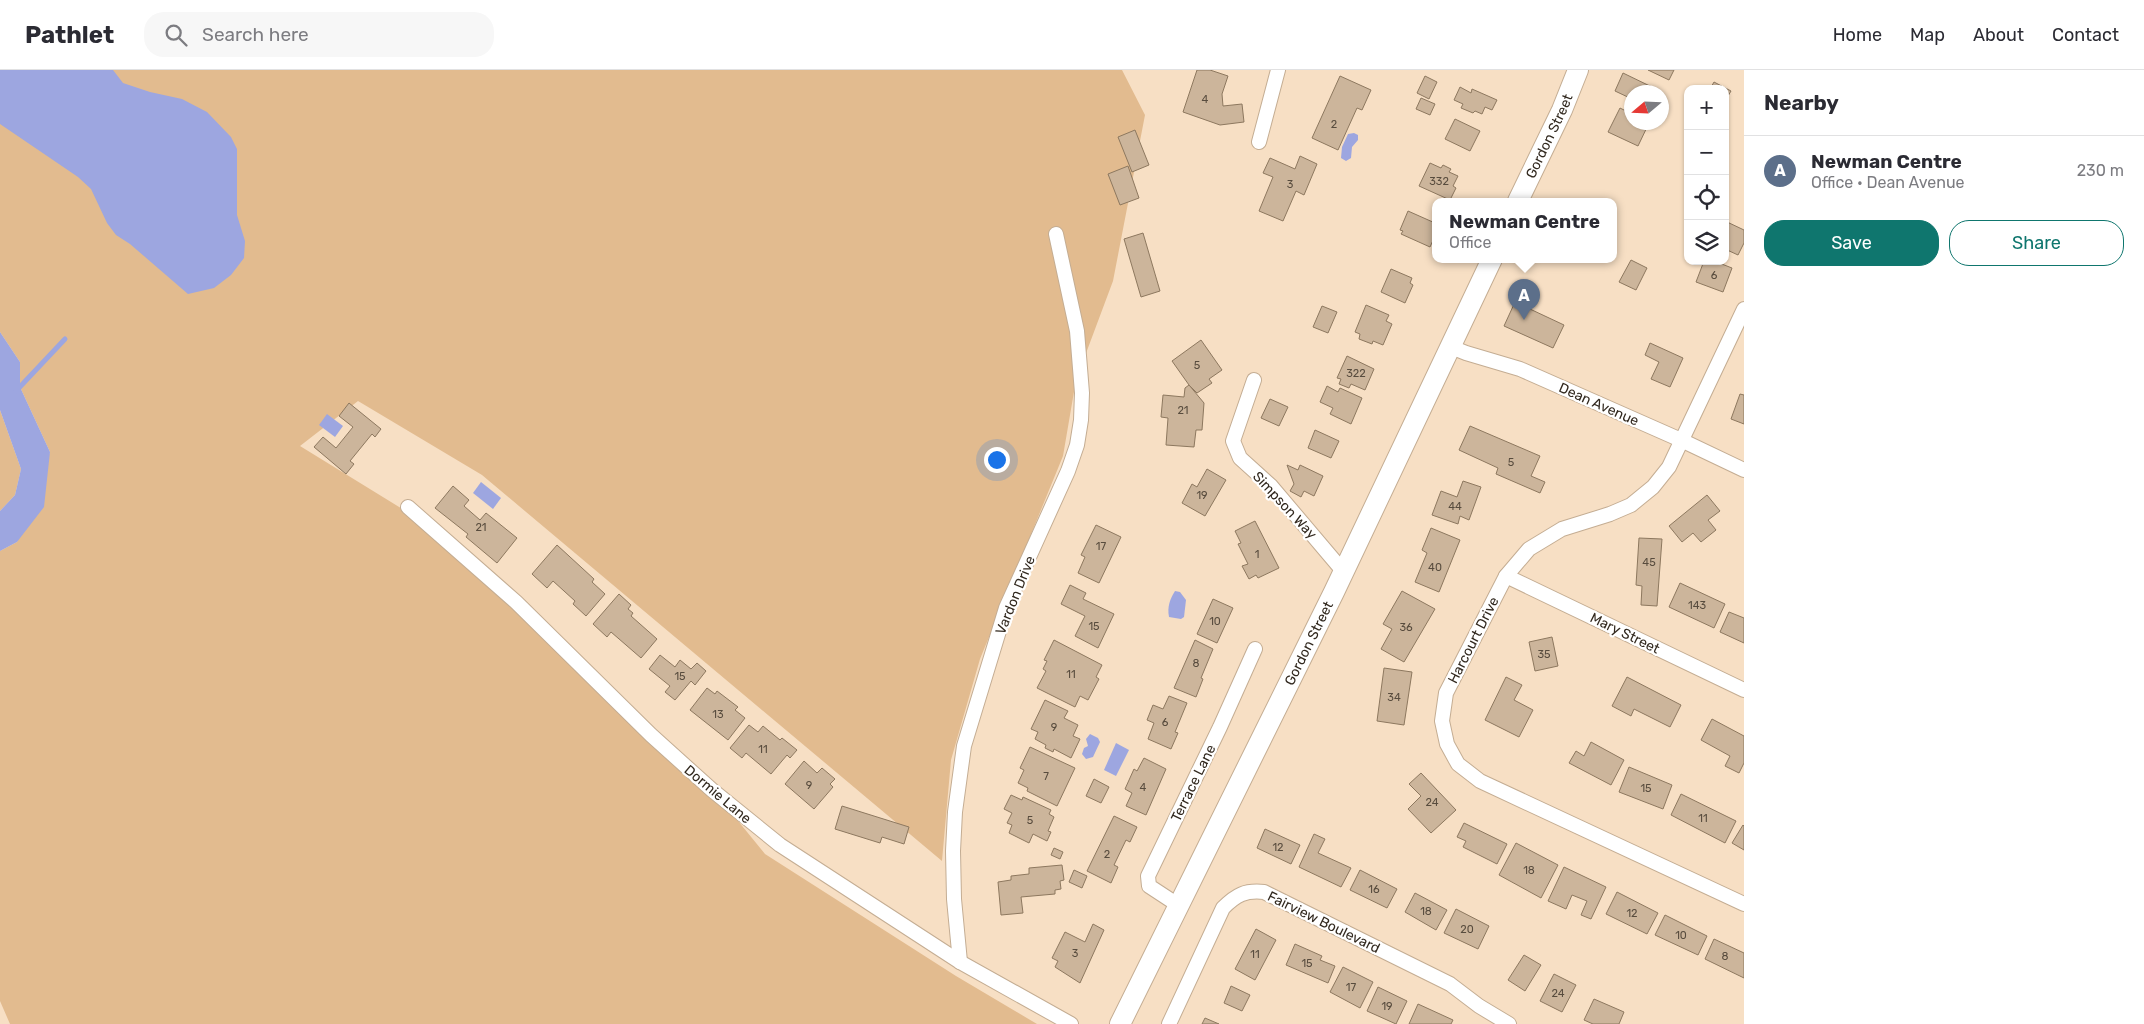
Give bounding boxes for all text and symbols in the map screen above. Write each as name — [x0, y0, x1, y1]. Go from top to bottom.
search box — [144, 12, 494, 57]
text: Pathlet — [25, 21, 114, 49]
icon: search — [162, 21, 190, 49]
text: Search here — [202, 23, 309, 46]
text: Home — [1833, 24, 1882, 46]
text: Map — [1910, 24, 1945, 46]
text: About — [1973, 24, 2024, 46]
text: Contact — [2052, 24, 2119, 46]
north arrow — [1624, 85, 1669, 130]
map controls — [1684, 85, 1729, 265]
button: + — [1684, 85, 1729, 130]
text: Nearby — [1764, 90, 1839, 115]
street label: Gordon Street — [1522, 91, 1577, 181]
house number: 4 — [1202, 93, 1209, 106]
house number: 2 — [1331, 118, 1337, 131]
button: − — [1684, 130, 1729, 175]
text: Newman Centre — [1811, 150, 1962, 173]
text: A — [1774, 161, 1786, 180]
text: 230 m — [2077, 161, 2124, 180]
text: Office · Dean Avenue — [1811, 173, 1965, 192]
house number: 332 — [1429, 175, 1449, 188]
button: locate — [1684, 175, 1729, 220]
house number: 3 — [1287, 178, 1294, 191]
popup — [1432, 198, 1617, 263]
text: Newman Centre — [1449, 210, 1600, 233]
button: layers — [1684, 220, 1729, 265]
button: Save — [1764, 220, 1939, 266]
button: Share — [1949, 220, 2124, 266]
text: Office — [1449, 233, 1491, 252]
house number: 6 — [1711, 269, 1718, 282]
pin: A — [1508, 279, 1540, 320]
house number: 5 — [1194, 359, 1201, 372]
house number: 322 — [1346, 367, 1366, 380]
street label: Dean Avenue — [1556, 379, 1642, 430]
house number: 21 — [1177, 404, 1189, 417]
your location — [984, 447, 1010, 473]
house number: 5 — [1508, 456, 1515, 469]
street label: Simpson Way — [1249, 468, 1320, 543]
house number: 19 — [1196, 489, 1208, 502]
house number: 44 — [1448, 500, 1462, 513]
house number: 21 — [475, 521, 487, 534]
house number: 17 — [1096, 540, 1107, 553]
house number: 1 — [1255, 548, 1259, 561]
street label: Vardon Drive — [992, 553, 1039, 637]
house number: 45 — [1642, 556, 1656, 569]
house number: 40 — [1428, 561, 1442, 574]
street label: Harcourt Drive — [1444, 594, 1503, 686]
street label: Gordon Street — [1281, 598, 1337, 688]
house number: 143 — [1688, 599, 1706, 612]
street label: Mary Street — [1587, 609, 1663, 658]
house number: 10 — [1209, 615, 1221, 628]
house number: 15 — [1088, 620, 1100, 633]
house number: 36 — [1399, 621, 1413, 634]
house number: 35 — [1537, 648, 1551, 661]
house number: 8 — [1193, 657, 1200, 670]
house number: 11 — [1066, 668, 1076, 681]
house number: 15 — [674, 670, 686, 683]
house number: 34 — [1387, 691, 1401, 704]
house number: 13 — [712, 708, 724, 721]
house number: 6 — [1162, 716, 1169, 729]
house number: 9 — [1051, 721, 1057, 734]
street label: Terrace Lane — [1167, 742, 1220, 825]
house number: 11 — [758, 743, 768, 756]
street label: Dormie Lane — [681, 762, 755, 827]
house number: 7 — [1043, 770, 1049, 783]
house number: 9 — [806, 779, 812, 792]
house number: 4 — [1140, 781, 1147, 794]
house number: 15 — [1640, 782, 1652, 795]
house number: 24 — [1425, 796, 1439, 809]
house number: 11 — [1698, 812, 1708, 825]
house number: 5 — [1027, 814, 1034, 827]
house number: 12 — [1272, 841, 1284, 854]
house number: 2 — [1104, 848, 1110, 861]
house number: 18 — [1523, 864, 1535, 877]
house number: 16 — [1368, 883, 1380, 896]
street label: Fairview Boulevard — [1265, 888, 1383, 957]
house number: 18 — [1420, 905, 1432, 918]
house number: 12 — [1626, 907, 1638, 920]
house number: 20 — [1460, 923, 1474, 936]
house number: 10 — [1675, 929, 1687, 942]
house number: 3 — [1072, 947, 1079, 960]
house number: 11 — [1250, 948, 1260, 961]
house number: 8 — [1722, 950, 1729, 963]
house number: 15 — [1301, 957, 1313, 970]
house number: 17 — [1346, 981, 1357, 994]
house number: 24 — [1551, 987, 1565, 1000]
house number: 19 — [1381, 1000, 1393, 1013]

